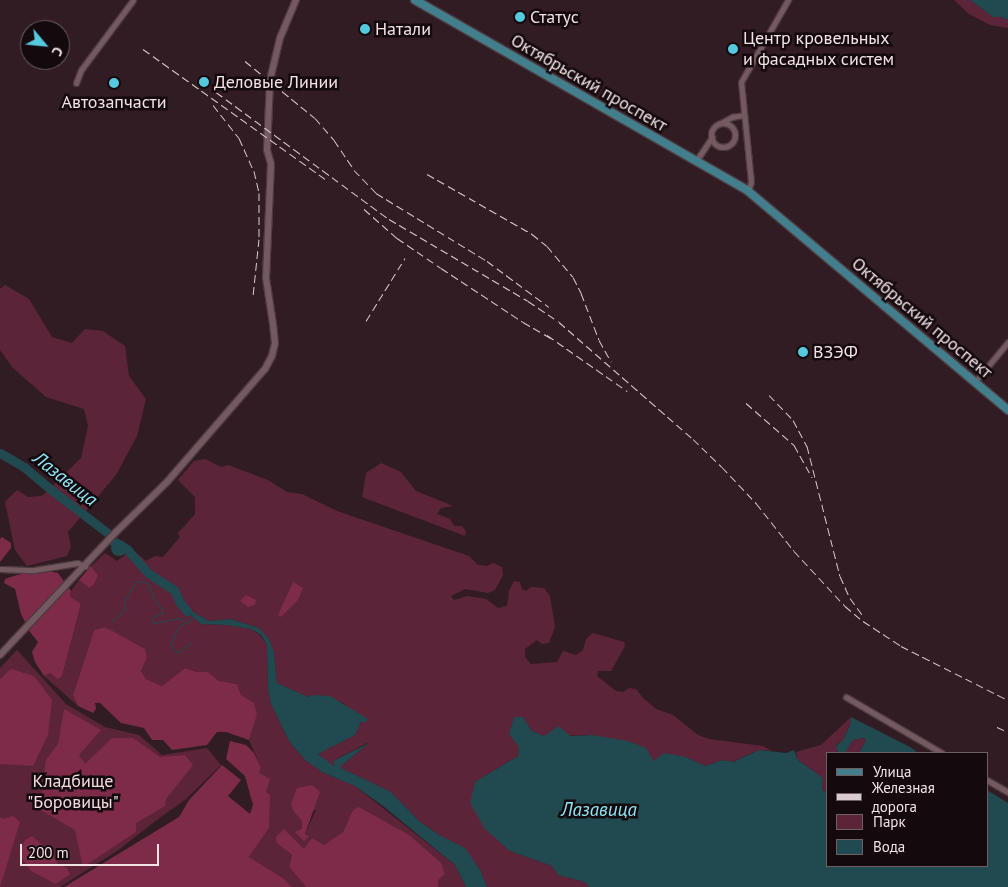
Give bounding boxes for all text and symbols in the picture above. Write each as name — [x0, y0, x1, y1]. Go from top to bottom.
place label: Статус — [530, 6, 579, 28]
marker: Статус — [514, 11, 526, 23]
place label: Натали — [375, 18, 431, 40]
north arrow — [20, 20, 70, 70]
marker: Натали — [359, 23, 371, 35]
place label: Центр кровельных и фасадных систем — [743, 28, 895, 70]
street label: Октябрьский проспект — [507, 29, 671, 137]
marker: Центр кровельных и фасадных систем — [727, 43, 739, 55]
text: С — [48, 44, 67, 59]
place label: Деловые Линии — [214, 71, 338, 93]
marker: Деловые Линии — [198, 76, 210, 88]
marker: Автозапчасти — [108, 77, 120, 89]
place label: Автозапчасти — [61, 91, 167, 113]
street label: Октябрьский проспект — [847, 253, 997, 383]
place label: ВЗЭФ — [813, 341, 858, 363]
marker: ВЗЭФ — [797, 346, 809, 358]
water label: Лазавица — [28, 447, 102, 511]
legend — [826, 752, 988, 867]
text: Улица — [873, 762, 911, 781]
park label: Кладбище "Боровицы" — [27, 771, 119, 814]
text: Железная дорога — [872, 778, 935, 816]
water label: Лазавица — [561, 799, 637, 821]
text: Парк — [873, 812, 906, 831]
scale bar — [22, 834, 161, 866]
text: Вода — [873, 837, 905, 856]
text: 200 m — [28, 843, 69, 862]

